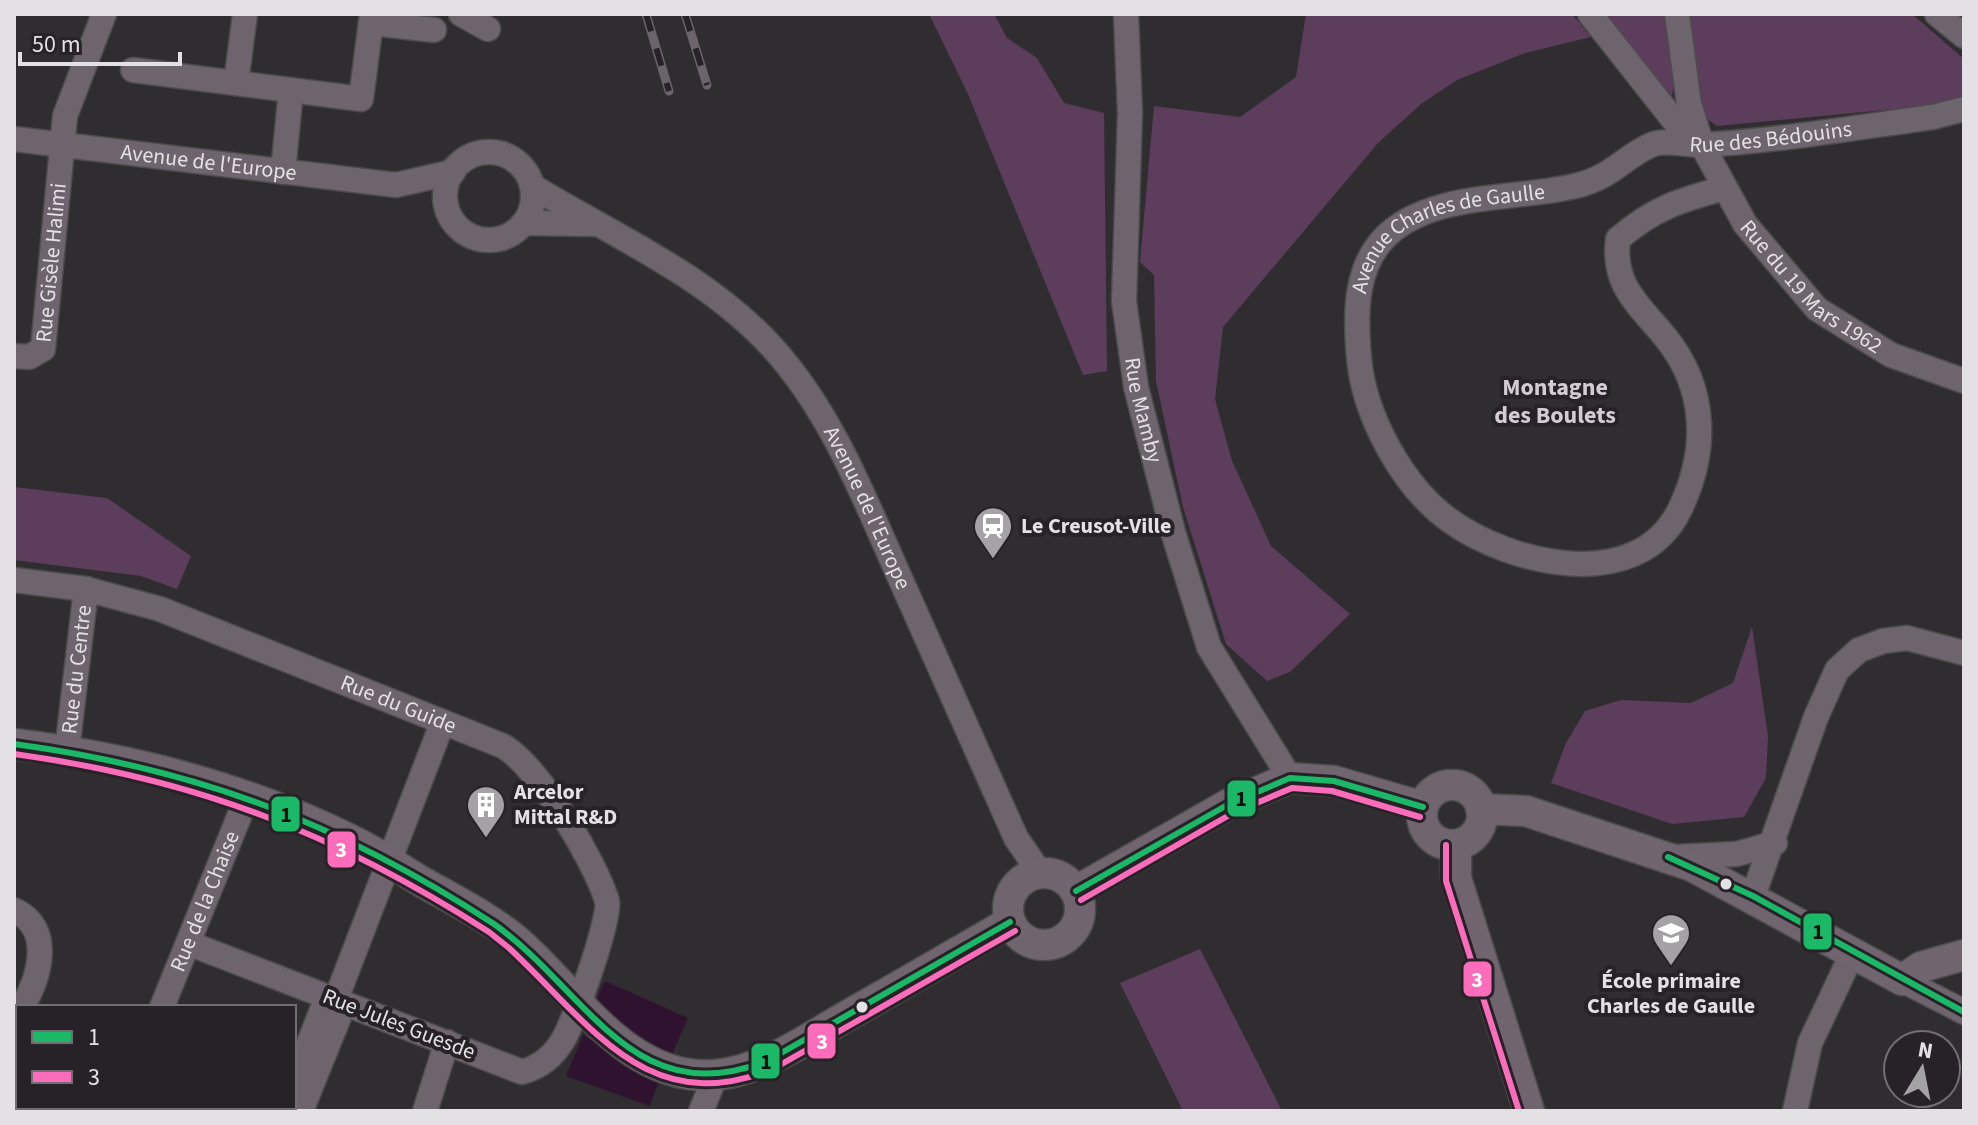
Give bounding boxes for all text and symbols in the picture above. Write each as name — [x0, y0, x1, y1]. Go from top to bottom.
scale bar — [20, 16, 180, 66]
text: 50 m — [32, 27, 81, 62]
street label: Rue des Bédouins — [1688, 113, 1854, 161]
street label: Avenue de l'Europe — [119, 136, 298, 189]
street label: Avenue Charles de Gaulle — [1343, 176, 1547, 296]
street label: Rue Gisèle Halimi — [28, 181, 75, 344]
street label: Rue du 19 Mars 1962 — [1732, 213, 1888, 362]
street label: Rue Mamby — [1116, 355, 1171, 467]
district label: Montagne des Boulets — [1494, 370, 1616, 433]
street label: Avenue de l'Europe — [815, 420, 919, 595]
station icon: Le Creusot-Ville — [972, 505, 1014, 560]
place label: Le Creusot-Ville — [1021, 510, 1171, 542]
street label: Rue du Centre — [53, 603, 100, 736]
street label: Rue du Guide — [336, 667, 461, 742]
place label: Arcelor Mittal R&D — [513, 776, 617, 833]
line badge: 1 — [1226, 779, 1257, 818]
text: 1 — [1235, 783, 1247, 815]
building icon: Arcelor Mittal R&D — [465, 784, 507, 839]
line badge: 1 — [270, 795, 301, 833]
text: 1 — [280, 799, 292, 831]
street label: Rue de la Chaise — [162, 826, 248, 977]
line badge: 3 — [326, 830, 357, 869]
text: 3 — [335, 834, 347, 866]
unlabelled marker — [1718, 876, 1734, 892]
school or university icon: École primaire Charles de Gaulle — [1650, 912, 1692, 967]
line badge: 1 — [1802, 912, 1833, 951]
text: 1 — [1812, 916, 1824, 948]
line badge: 3 — [1462, 960, 1493, 998]
text: 3 — [1471, 964, 1483, 996]
place label: École primaire Charles de Gaulle — [1587, 965, 1755, 1022]
street label: Rue Jules Guesde — [318, 980, 480, 1068]
unlabelled marker — [854, 999, 870, 1015]
legend — [16, 1005, 296, 1109]
text: 1 — [88, 1020, 100, 1055]
line badge: 3 — [806, 1022, 837, 1060]
text: 3 — [816, 1026, 828, 1058]
north arrow — [1882, 1029, 1962, 1109]
text: N — [1915, 1033, 1935, 1067]
line badge: 1 — [750, 1042, 781, 1080]
text: 1 — [760, 1046, 772, 1078]
text: 3 — [88, 1060, 100, 1095]

